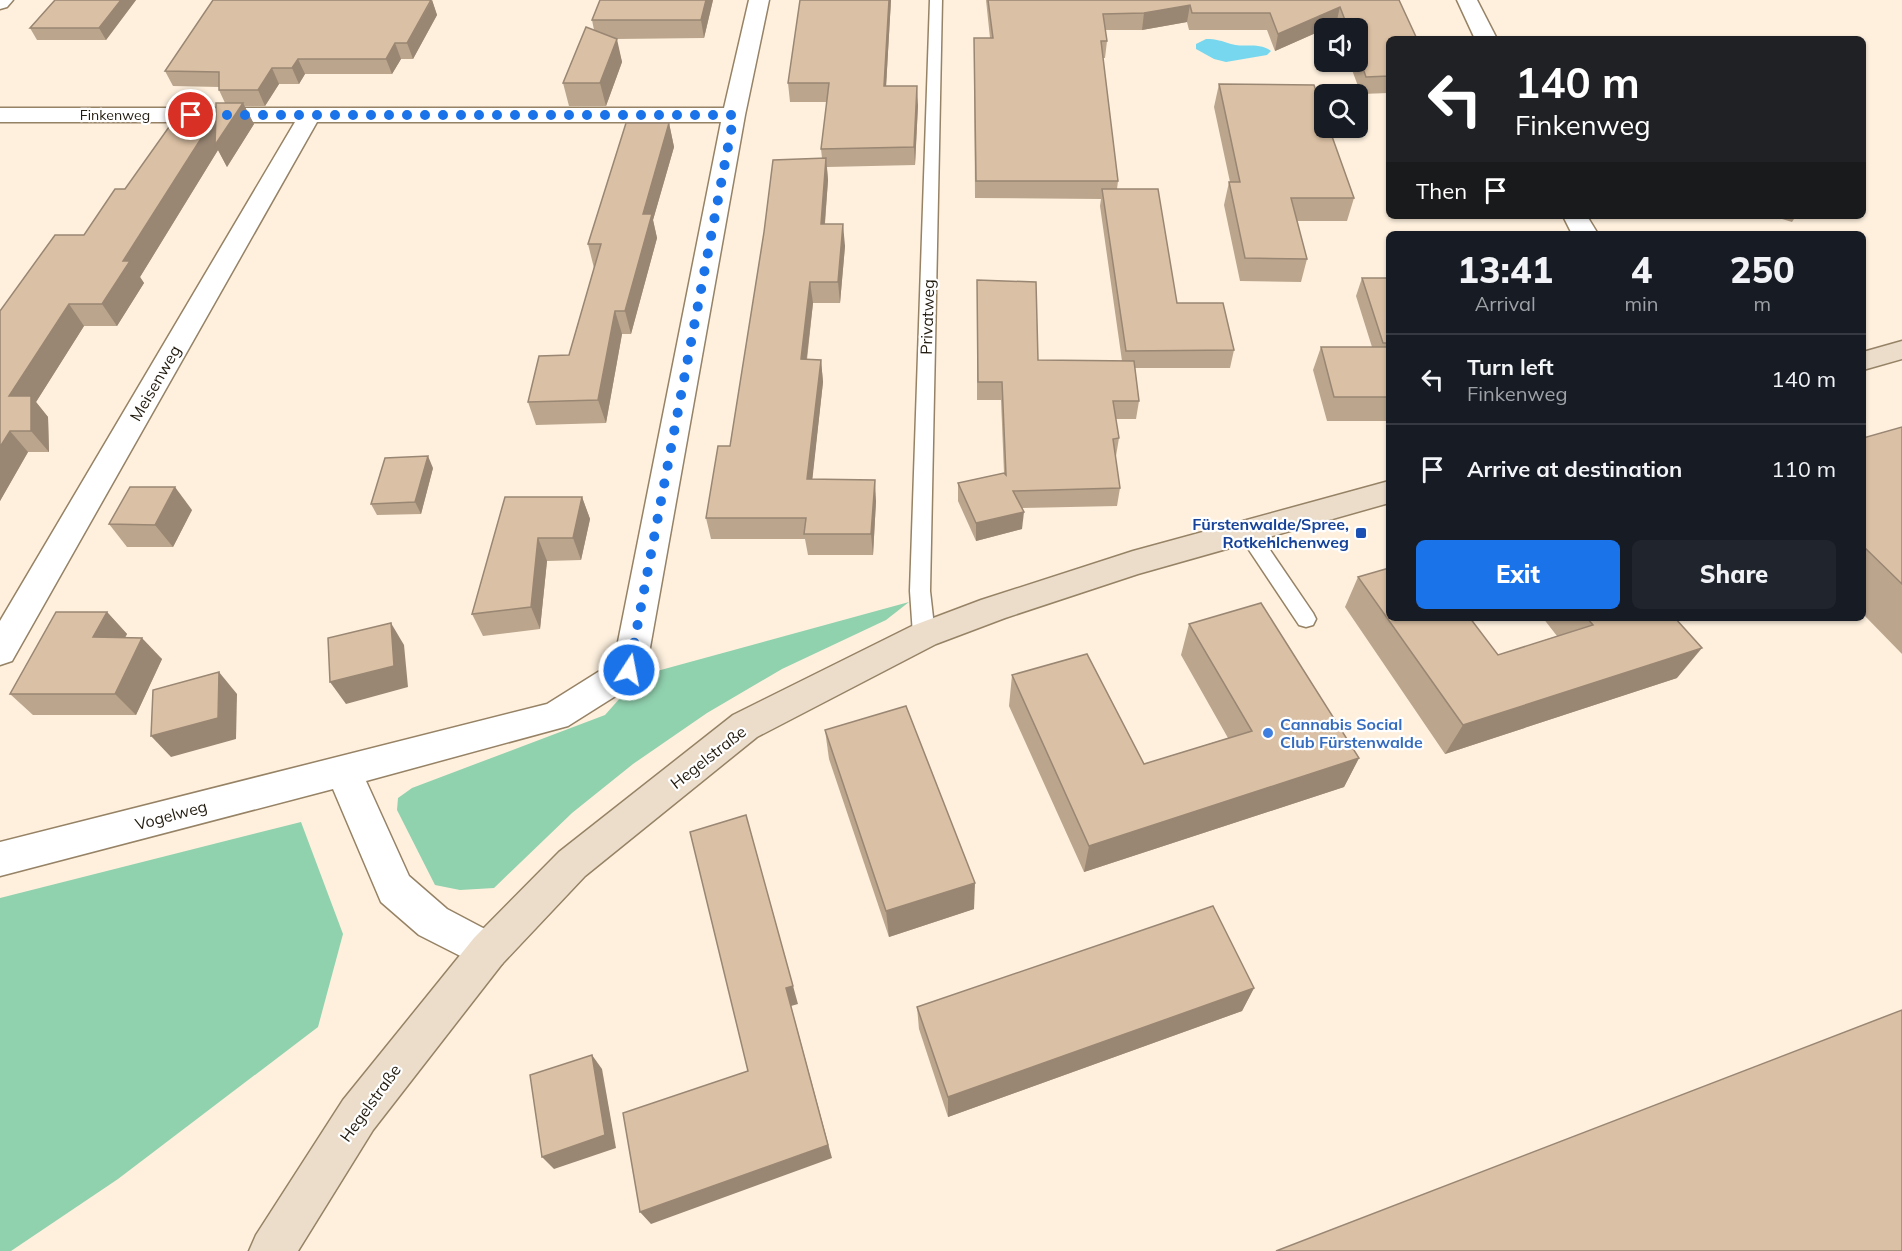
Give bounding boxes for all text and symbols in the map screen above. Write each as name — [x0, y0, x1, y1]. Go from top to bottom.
map controls — [1314, 18, 1368, 138]
button: sound — [1314, 18, 1368, 72]
text: 140 m — [1515, 56, 1640, 109]
icon: left — [1416, 60, 1494, 138]
button: search — [1314, 84, 1368, 138]
pin — [165, 89, 216, 140]
icon: arrive — [174, 98, 207, 131]
street label: Finkenweg — [80, 106, 150, 124]
text: Finkenweg — [1515, 108, 1651, 142]
icon: arrive — [1479, 174, 1512, 207]
text: Then — [1416, 177, 1467, 205]
text: 13:41 — [1457, 247, 1553, 292]
text: 4 — [1631, 247, 1652, 292]
text: 250 — [1730, 247, 1795, 292]
street label: Privatweg — [916, 279, 938, 355]
text: Arrival — [1475, 291, 1536, 316]
text: min — [1624, 291, 1659, 316]
text: m — [1753, 291, 1771, 316]
street label: Meisenweg — [125, 341, 185, 425]
text: Turn left — [1467, 353, 1554, 381]
icon: left — [1416, 363, 1449, 396]
text: 140 m — [1771, 365, 1836, 393]
text: Finkenweg — [1467, 381, 1567, 406]
icon: arrive — [1416, 453, 1449, 486]
text: Arrive at destination — [1467, 455, 1682, 483]
text: 110 m — [1771, 455, 1836, 483]
place label: Fürstenwalde/Spree, Rotkehlchenweg — [1192, 514, 1349, 552]
marker: Fürstenwalde/Spree, Rotkehlchenweg — [1354, 526, 1368, 540]
button: Exit — [1416, 540, 1620, 609]
button: Share — [1632, 540, 1836, 609]
position arrow — [597, 638, 661, 702]
place label: Cannabis Social Club Fürstenwalde — [1280, 714, 1423, 752]
street label: Hegelstraße — [666, 721, 750, 793]
marker: Cannabis Social Club Fürstenwalde — [1261, 726, 1275, 740]
street label: Vogelweg — [133, 796, 209, 834]
street label: Hegelstraße — [335, 1060, 405, 1146]

